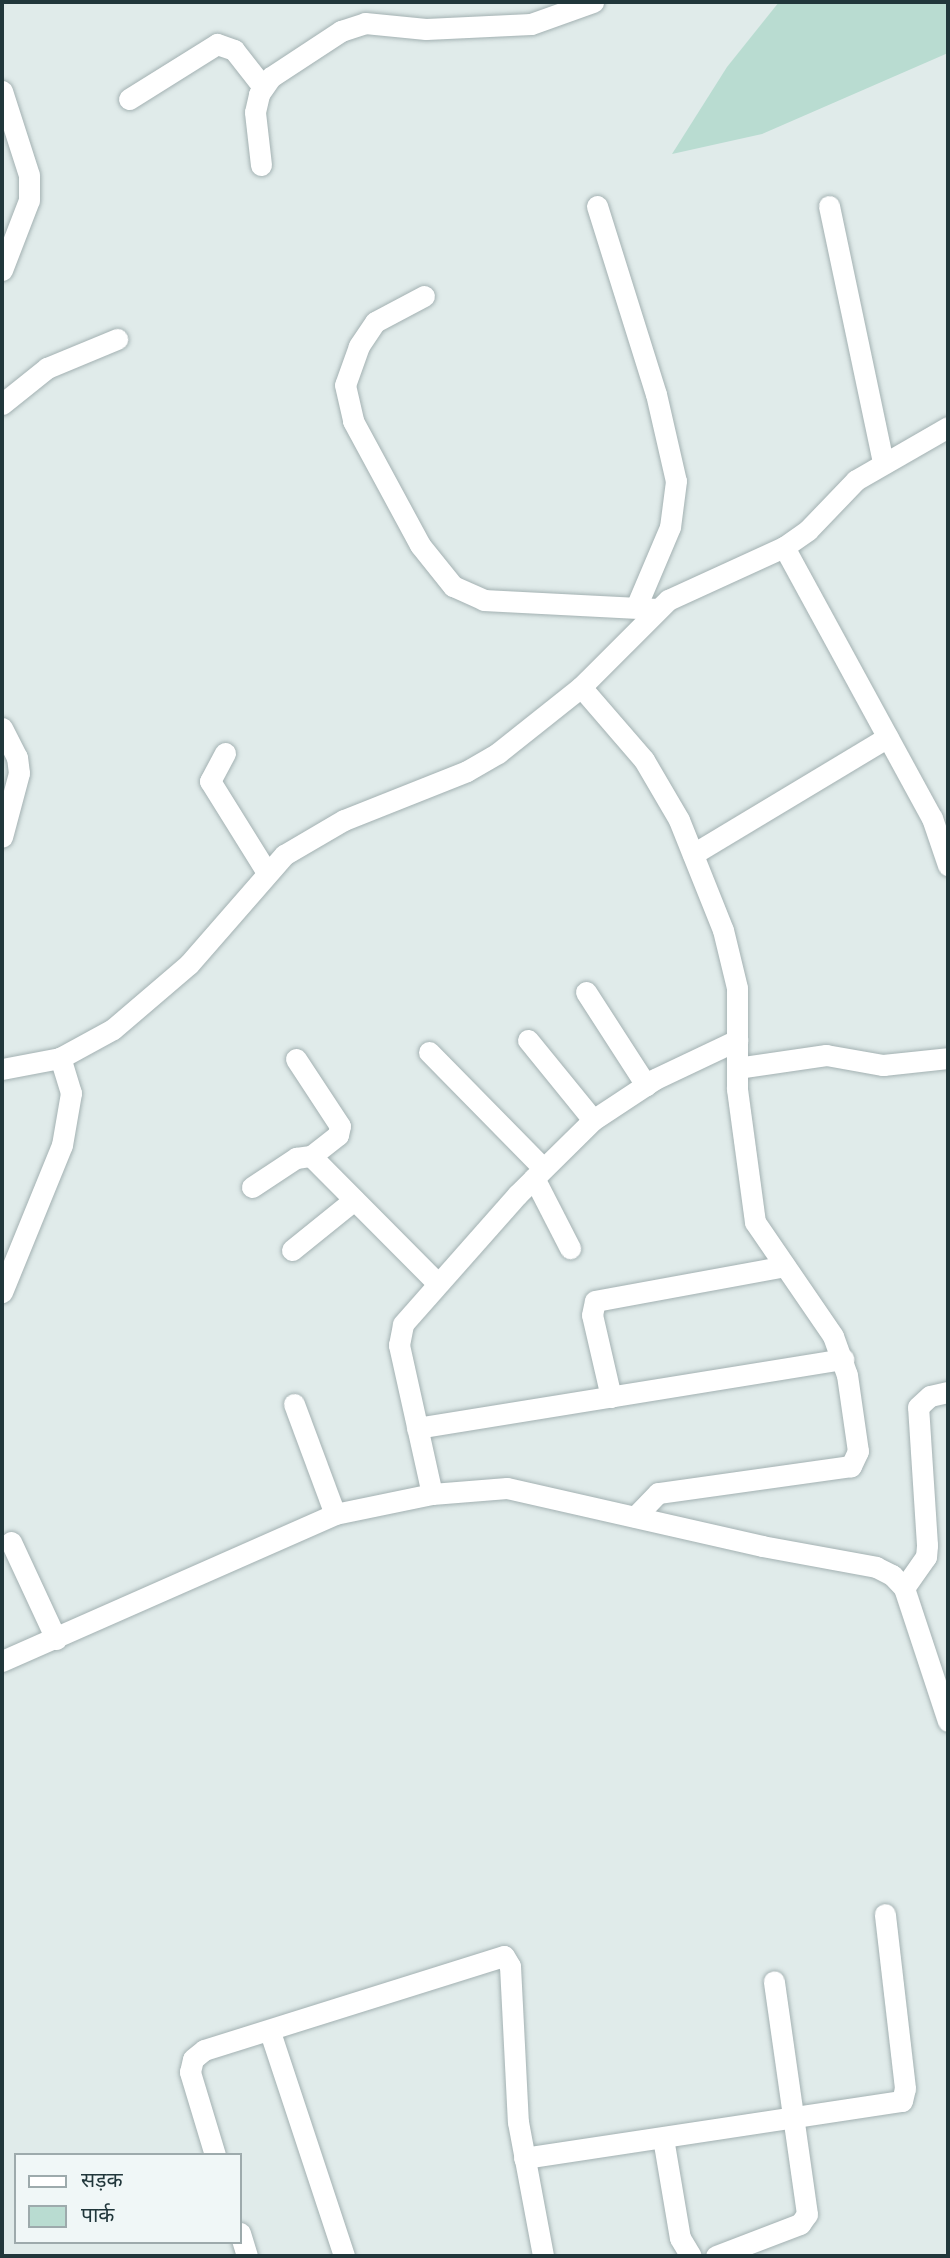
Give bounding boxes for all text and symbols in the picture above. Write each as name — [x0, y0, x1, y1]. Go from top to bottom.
legend — [14, 2153, 242, 2244]
text: सड़क — [81, 2167, 123, 2193]
text: पार्क — [81, 2202, 115, 2228]

